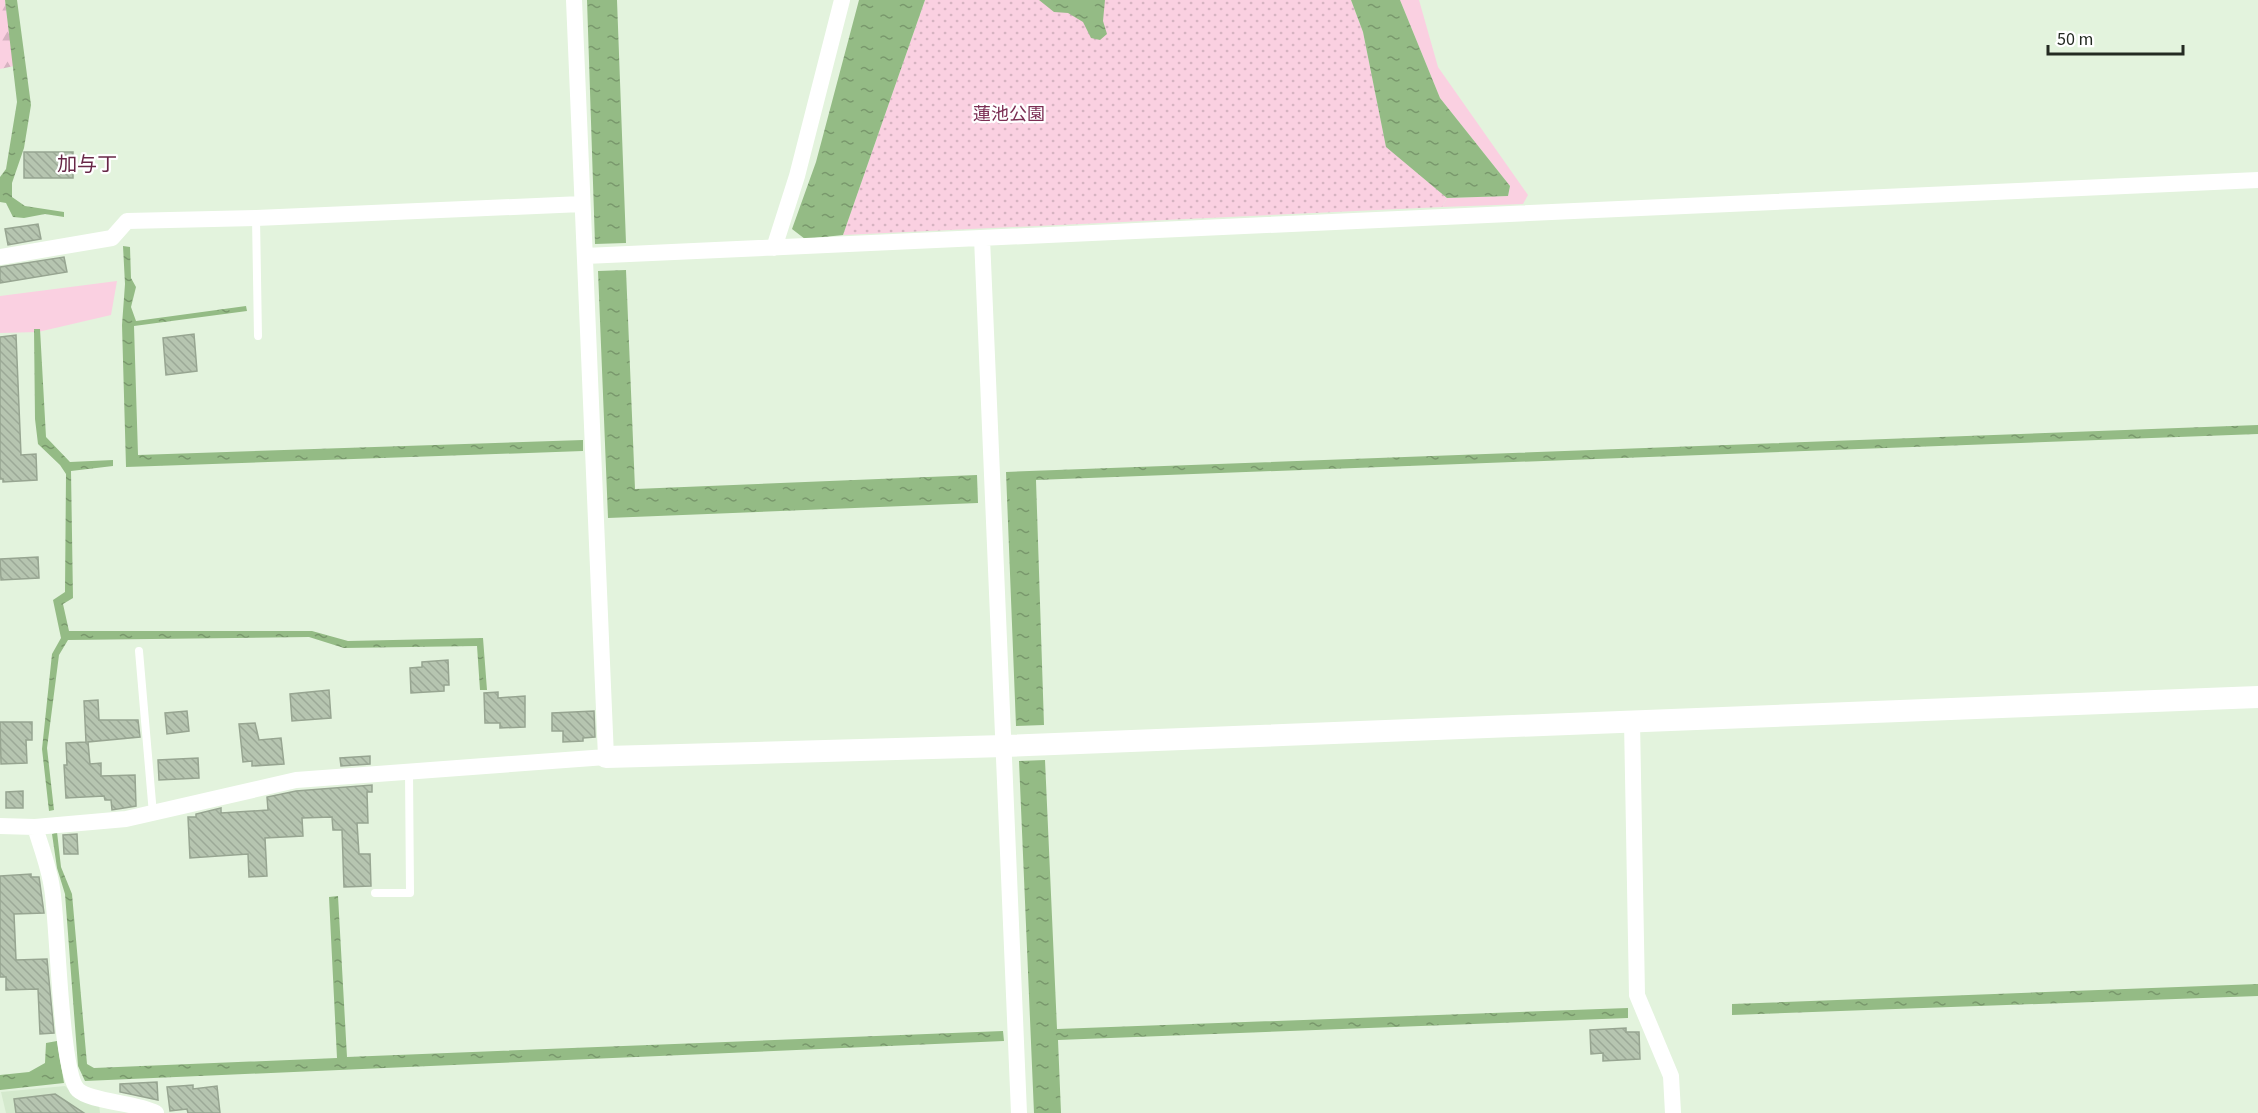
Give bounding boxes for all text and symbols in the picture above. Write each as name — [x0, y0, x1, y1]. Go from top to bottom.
scale bar — [2048, 18, 2183, 56]
text: 50 m — [2057, 27, 2093, 52]
park label: 蓮池公園 — [973, 102, 1045, 127]
district label: 加与丁 — [57, 151, 117, 179]

